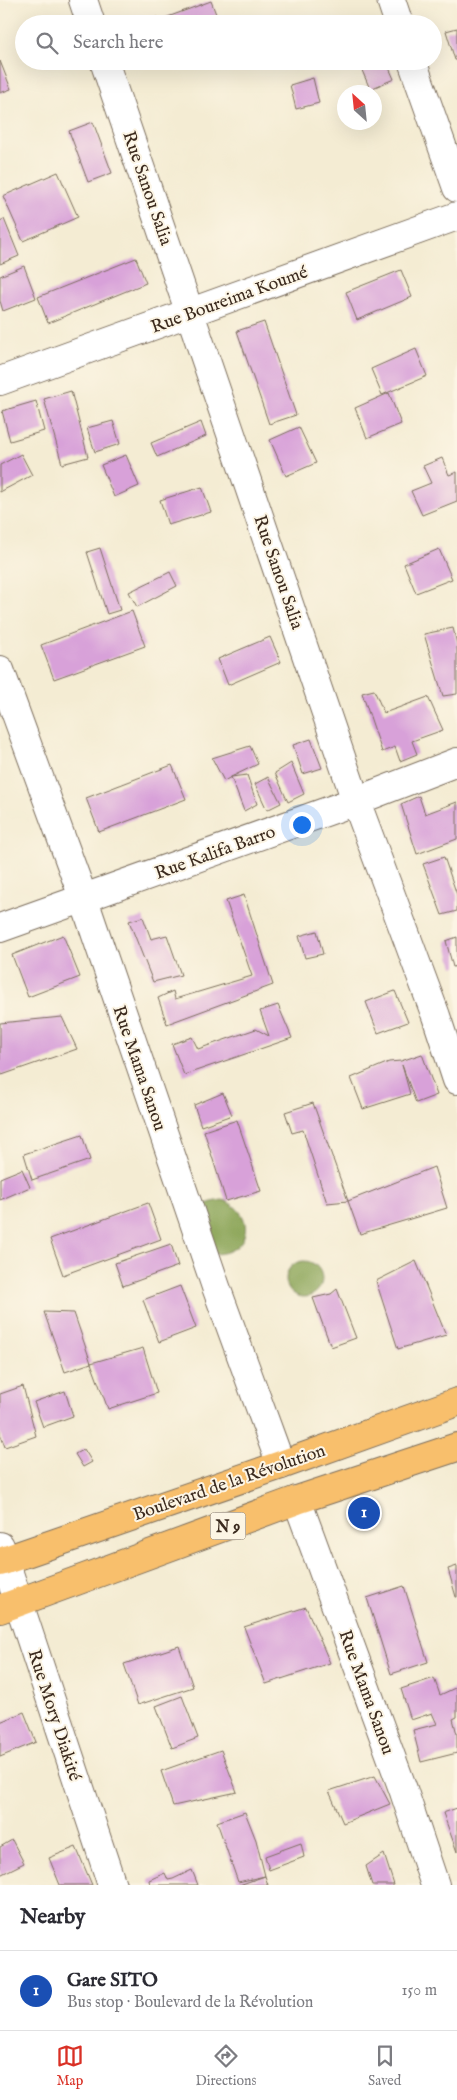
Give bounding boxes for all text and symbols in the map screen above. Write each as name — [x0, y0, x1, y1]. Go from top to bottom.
search box — [15, 15, 442, 70]
icon: search — [33, 29, 61, 57]
text: Search here — [73, 31, 164, 55]
north arrow — [337, 85, 382, 130]
street label: Rue Sanou Salia — [116, 128, 177, 249]
street label: Rue Boureima Koumé — [148, 261, 311, 339]
street label: Rue Sanou Salia — [247, 512, 308, 633]
your location — [289, 812, 315, 838]
street label: Rue Kalifa Barro — [152, 821, 279, 886]
street label: Rue Mama Sanou — [106, 1003, 171, 1134]
street label: Boulevard de la Révolution — [130, 1440, 329, 1527]
pin: 1 — [348, 1494, 380, 1532]
road number: N 9 — [210, 1512, 246, 1540]
street label: Rue Mama Sanou — [332, 1627, 399, 1758]
street label: Rue Mory Diakité — [21, 1647, 86, 1784]
text: Nearby — [20, 1904, 85, 1931]
text: Gare SITO — [67, 1969, 158, 1993]
text: 1 — [33, 1981, 39, 2001]
text: 150 m — [402, 1981, 437, 2001]
text: Bus stop · Boulevard de la Révolution — [67, 1993, 313, 2013]
tab: Map — [56, 2042, 84, 2090]
tab: Directions — [195, 2042, 256, 2090]
tab: Saved — [368, 2042, 401, 2090]

